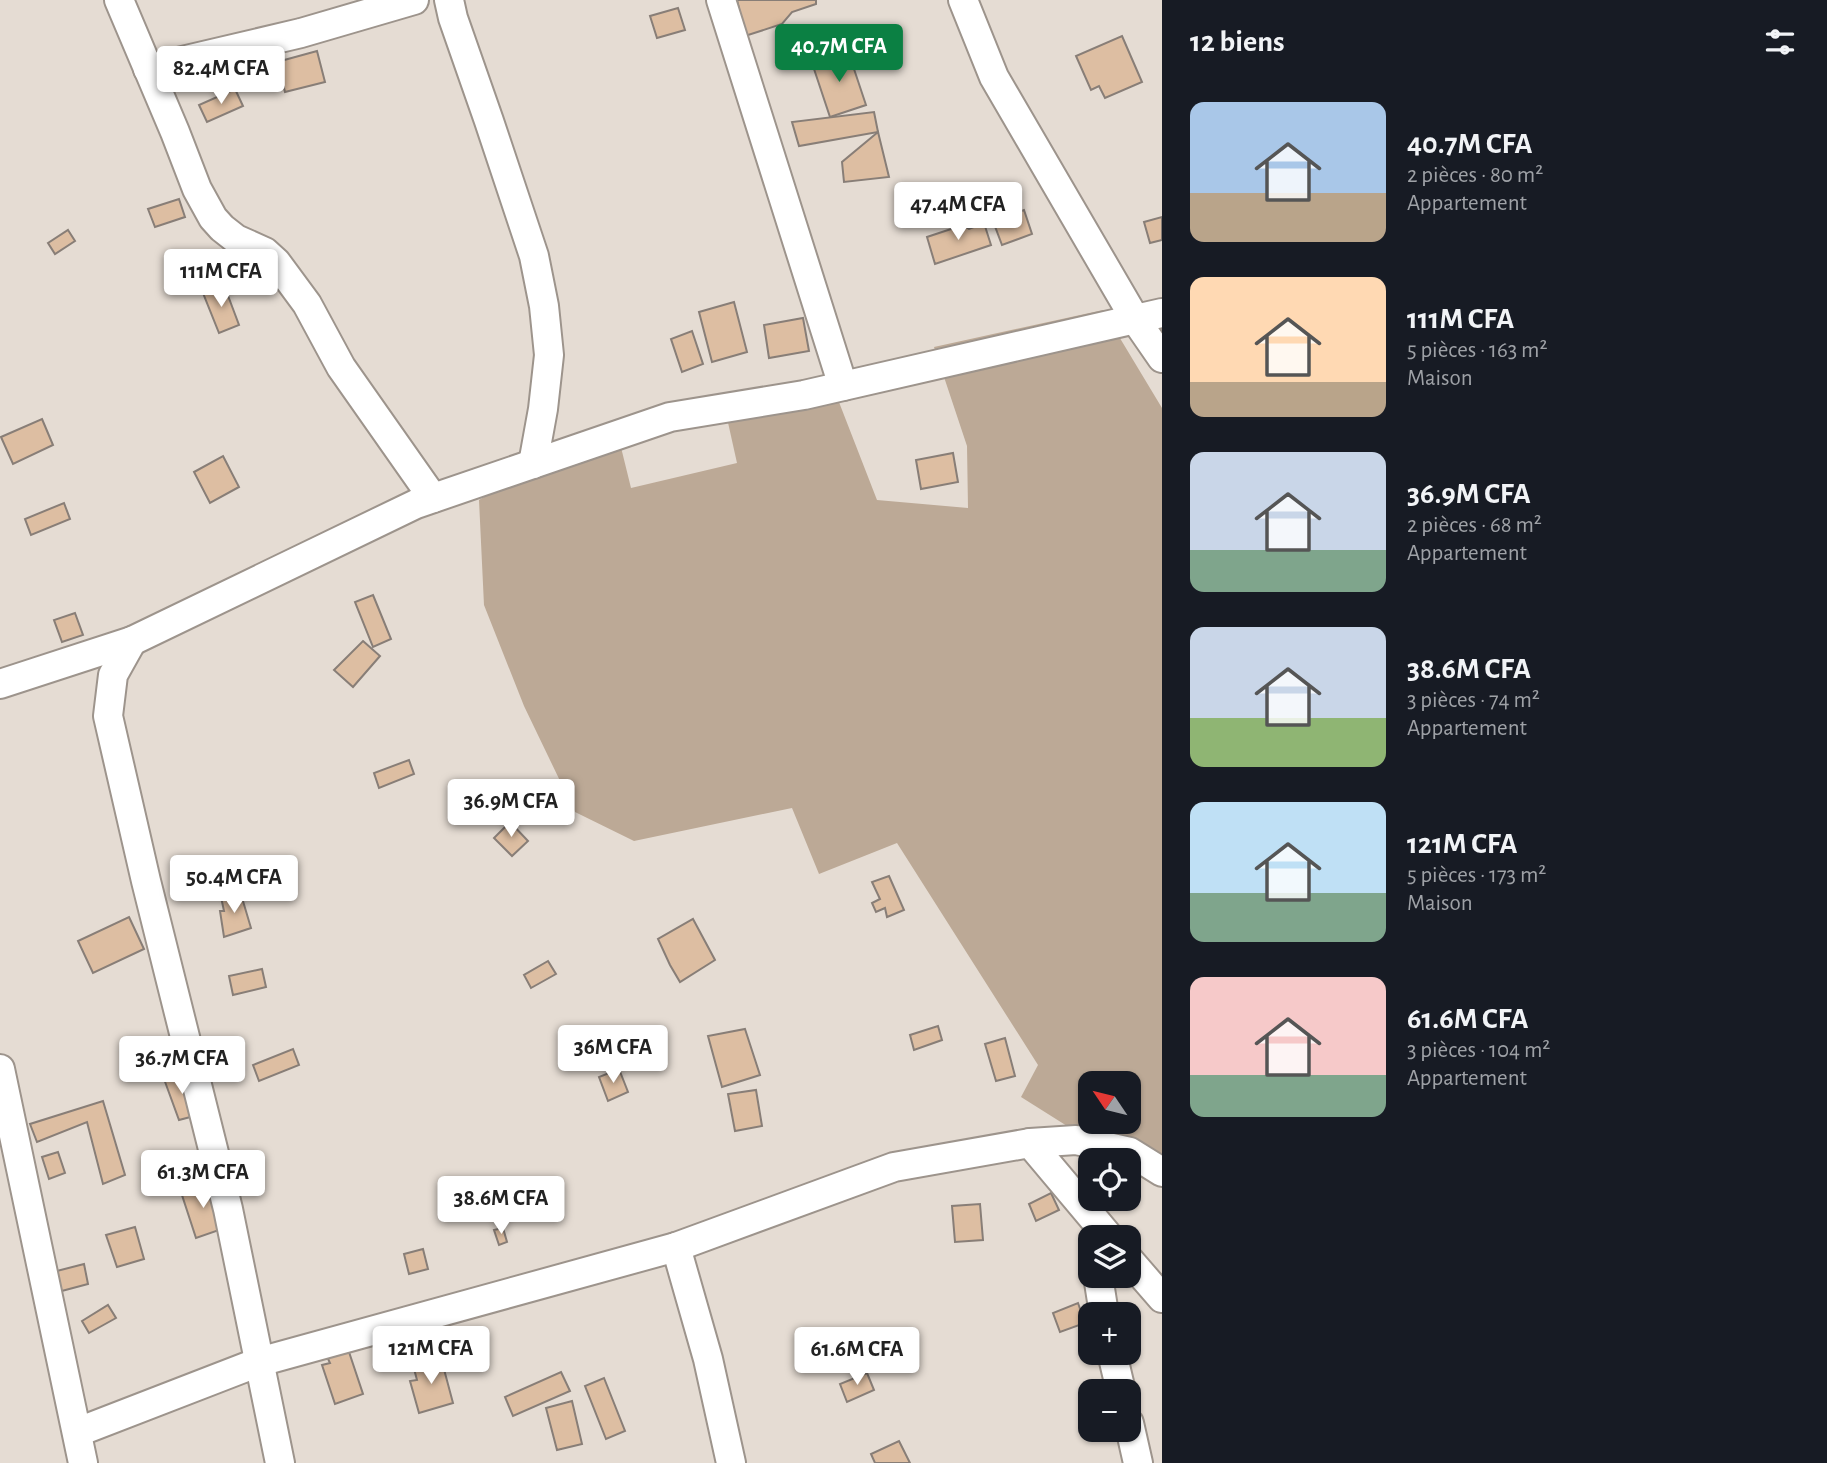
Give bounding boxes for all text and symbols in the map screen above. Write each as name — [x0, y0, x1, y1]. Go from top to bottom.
icon: filters — [1761, 23, 1799, 61]
pin: 40.7M CFA — [759, 24, 919, 84]
text: 12 biens — [1190, 27, 1285, 57]
text: 40.7M CFA — [791, 35, 887, 58]
pin: 82.4M CFA — [141, 46, 301, 106]
text: 82.4M CFA — [173, 57, 269, 80]
text: 40.7M CFA — [1407, 129, 1532, 159]
icon: home — [1246, 130, 1330, 214]
text: 2 pièces · 80 m² — [1407, 164, 1543, 187]
pin: 47.4M CFA — [878, 182, 1038, 242]
text: Appartement — [1407, 192, 1527, 215]
text: 47.4M CFA — [910, 193, 1006, 216]
pin: 111M CFA — [149, 250, 293, 309]
text: 111M CFA — [180, 260, 262, 283]
text: 111M CFA — [1407, 304, 1514, 334]
icon: home — [1246, 305, 1330, 389]
text: 5 pièces · 163 m² — [1407, 339, 1548, 362]
text: Maison — [1407, 367, 1473, 390]
text: 36.9M CFA — [1407, 479, 1531, 509]
icon: home — [1246, 480, 1330, 564]
text: 2 pièces · 68 m² — [1407, 514, 1542, 537]
text: Appartement — [1407, 542, 1527, 565]
text: 38.6M CFA — [1407, 654, 1531, 684]
icon: home — [1246, 655, 1330, 739]
text: 3 pièces · 74 m² — [1407, 689, 1540, 712]
text: Appartement — [1407, 717, 1527, 740]
pin: 36.9M CFA — [431, 780, 591, 839]
text: 36.9M CFA — [464, 790, 558, 813]
text: 121M CFA — [1407, 829, 1518, 859]
icon: home — [1246, 830, 1330, 914]
pin: 50.4M CFA — [154, 856, 314, 915]
text: 5 pièces · 173 m² — [1407, 864, 1546, 887]
text: 50.4M CFA — [186, 866, 282, 889]
text: Maison — [1407, 892, 1473, 915]
text: 61.6M CFA — [1407, 1004, 1529, 1034]
icon: home — [1246, 1005, 1330, 1089]
pin: 36M CFA — [548, 1026, 678, 1085]
pin: 36.7M CFA — [102, 1036, 262, 1096]
text: 36M CFA — [574, 1036, 652, 1059]
text: 3 pièces · 104 m² — [1407, 1039, 1550, 1062]
text: 36.7M CFA — [135, 1047, 229, 1070]
text: Appartement — [1407, 1067, 1527, 1090]
north arrow — [1078, 1071, 1141, 1134]
map controls — [1078, 1071, 1141, 1442]
button: locate — [1078, 1148, 1141, 1211]
pin: 61.3M CFA — [123, 1150, 283, 1210]
text: 61.3M CFA — [157, 1161, 249, 1184]
pin: 38.6M CFA — [421, 1176, 581, 1236]
text: 38.6M CFA — [453, 1187, 549, 1210]
button: layers — [1078, 1225, 1141, 1288]
button: + — [1078, 1302, 1141, 1365]
pin: 121M CFA — [359, 1326, 503, 1386]
pin: 61.6M CFA — [777, 1328, 937, 1387]
text: 121M CFA — [389, 1337, 473, 1360]
text: 61.6M CFA — [810, 1338, 904, 1361]
button: − — [1078, 1379, 1141, 1442]

